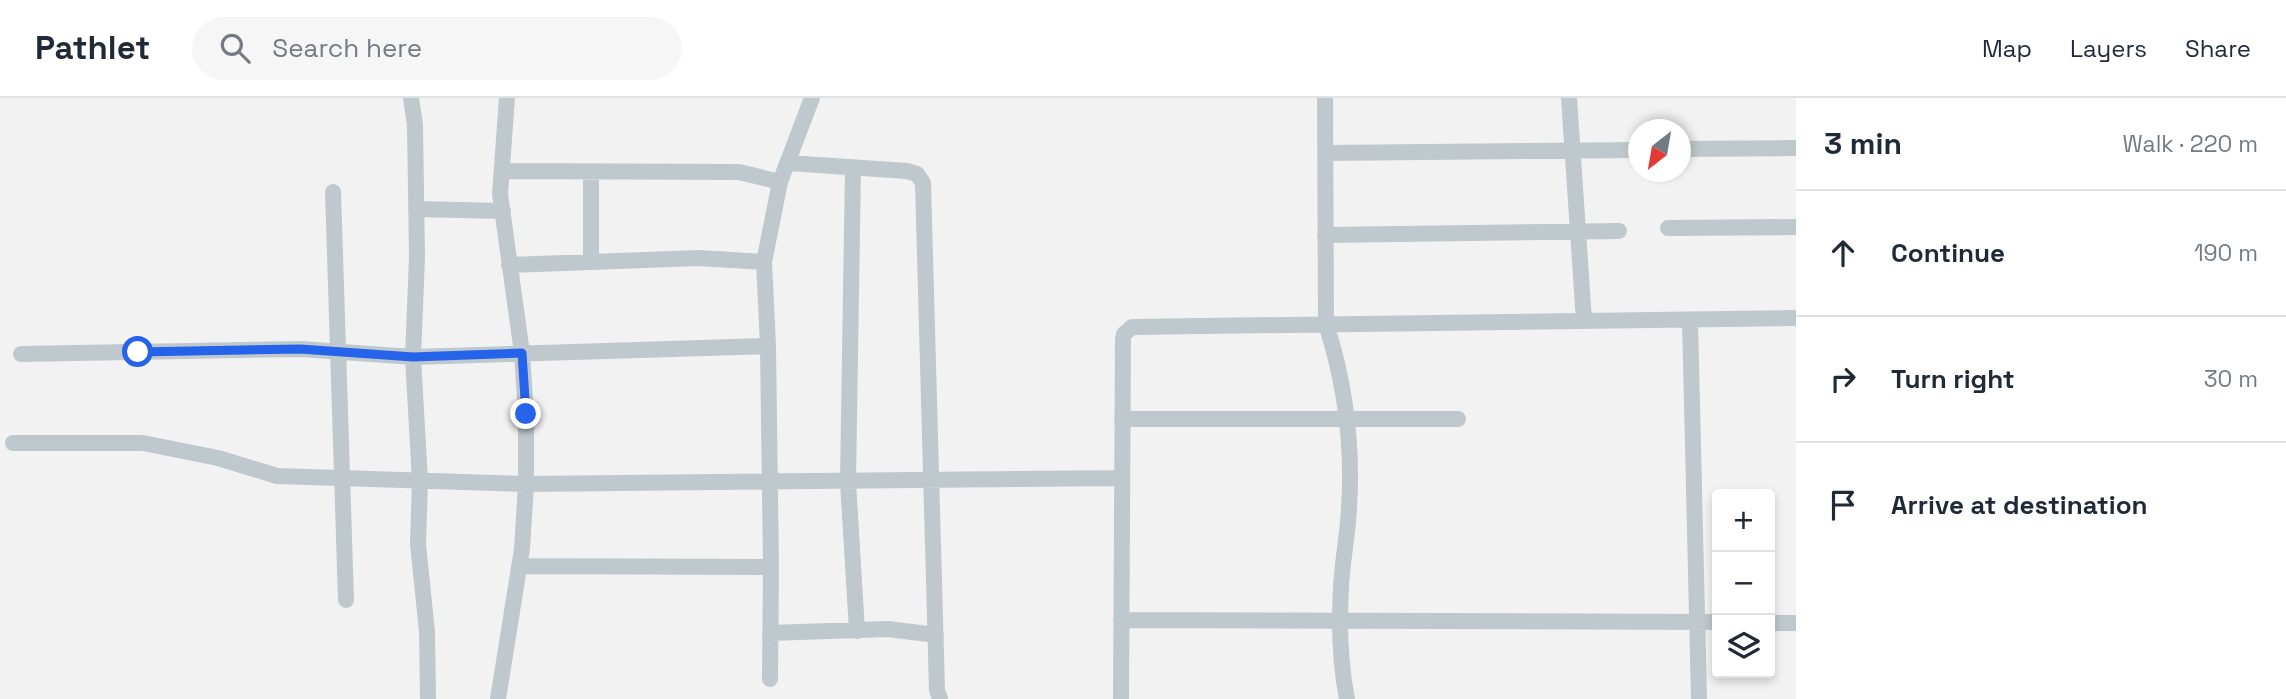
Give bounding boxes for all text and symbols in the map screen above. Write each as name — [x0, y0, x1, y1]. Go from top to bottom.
search box — [192, 17, 682, 80]
text: Pathlet — [35, 27, 150, 69]
icon: search — [216, 29, 254, 67]
text: Search here — [272, 31, 422, 65]
text: Map — [1982, 33, 2032, 64]
text: Layers — [2070, 33, 2147, 64]
text: Share — [2185, 33, 2251, 64]
north arrow — [1628, 119, 1691, 182]
text: 3 min — [1824, 124, 1902, 163]
text: Walk · 220 m — [2123, 129, 2258, 159]
icon: ahead — [1824, 234, 1862, 272]
text: Continue — [1891, 236, 2005, 270]
text: 190 m — [2194, 238, 2258, 268]
route start — [122, 336, 153, 367]
icon: right — [1824, 360, 1862, 398]
text: Turn right — [1891, 362, 2015, 396]
text: 30 m — [2204, 364, 2258, 394]
route end — [510, 398, 541, 429]
icon: arrive — [1824, 486, 1862, 524]
text: Arrive at destination — [1891, 488, 2148, 522]
map controls — [1712, 489, 1775, 678]
button: + — [1712, 489, 1775, 552]
button: − — [1712, 552, 1775, 615]
button: layers — [1712, 615, 1775, 678]

